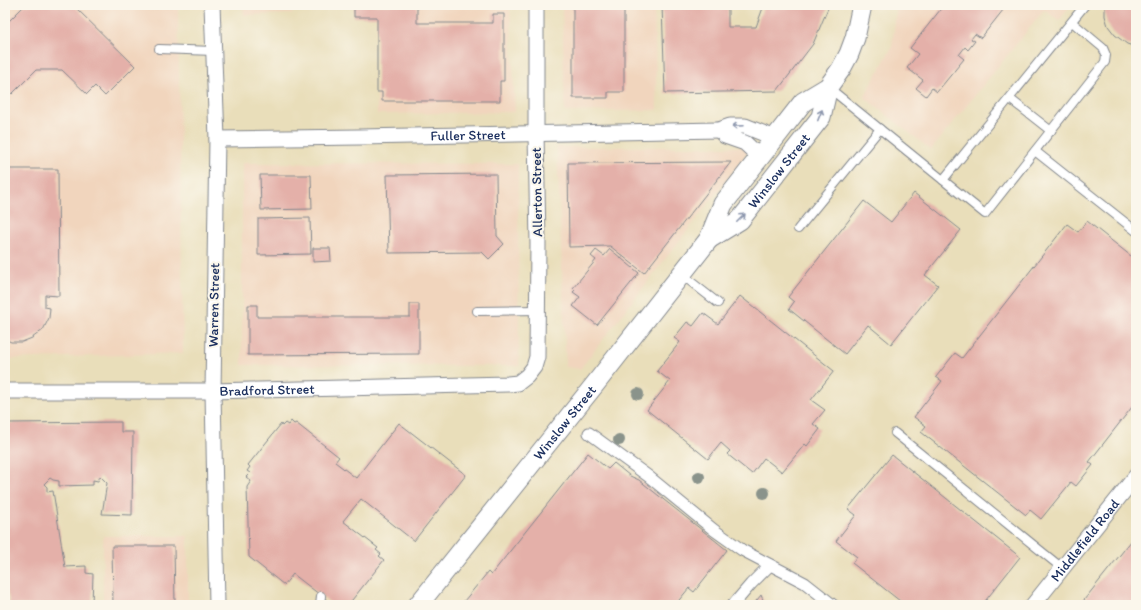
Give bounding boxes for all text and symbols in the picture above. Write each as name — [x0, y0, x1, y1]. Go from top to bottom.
one-way arrow — [817, 109, 825, 121]
one-way arrow — [732, 122, 745, 130]
street label: Fuller Street — [430, 126, 506, 144]
street label: Winslow Street — [744, 130, 814, 212]
street label: Allerton Street — [528, 147, 546, 237]
one-way arrow — [736, 213, 746, 223]
street label: Warren Street — [205, 263, 223, 347]
street label: Bradford Street — [219, 380, 315, 399]
street label: Winslow Street — [529, 382, 599, 463]
street label: Middlefield Road — [1047, 495, 1123, 585]

